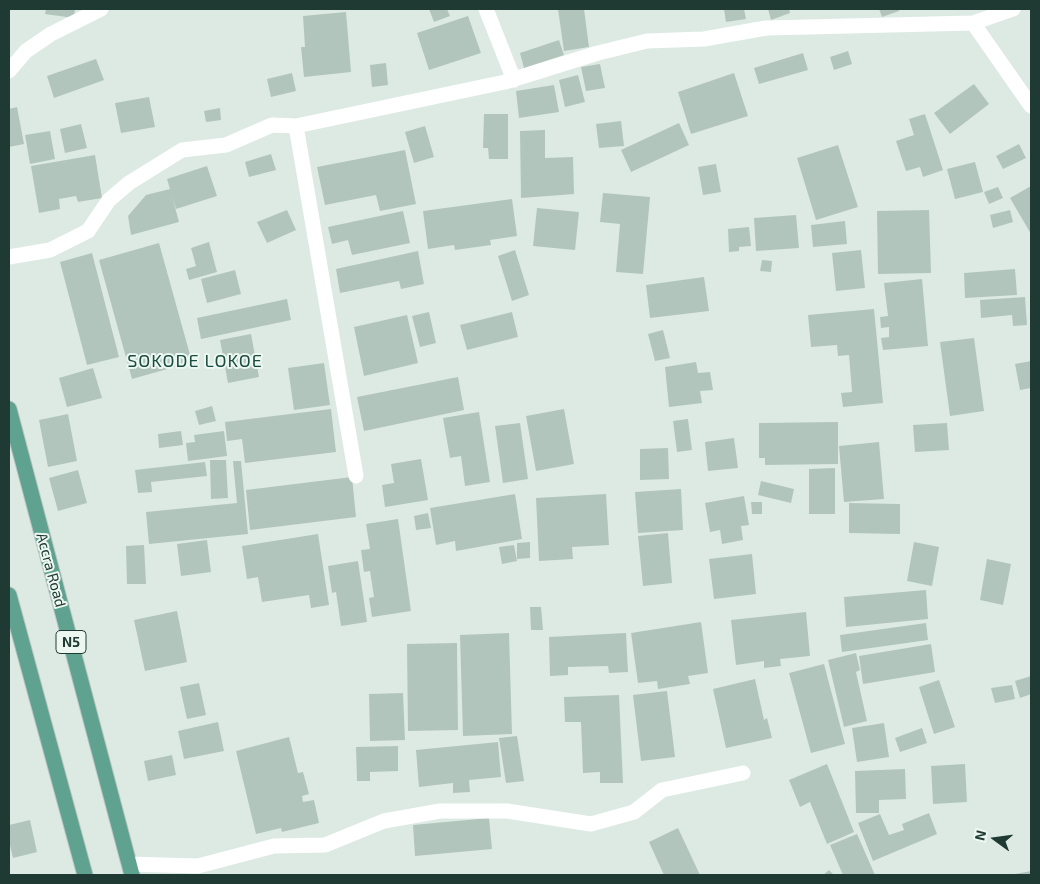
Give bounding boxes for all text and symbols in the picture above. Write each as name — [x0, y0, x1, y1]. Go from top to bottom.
district label: SOKODE LOKOE — [126, 350, 264, 372]
street label: Accra Road — [32, 531, 70, 609]
road number: N5 — [56, 630, 86, 654]
north arrow — [970, 814, 1020, 864]
text: N — [970, 828, 989, 842]

